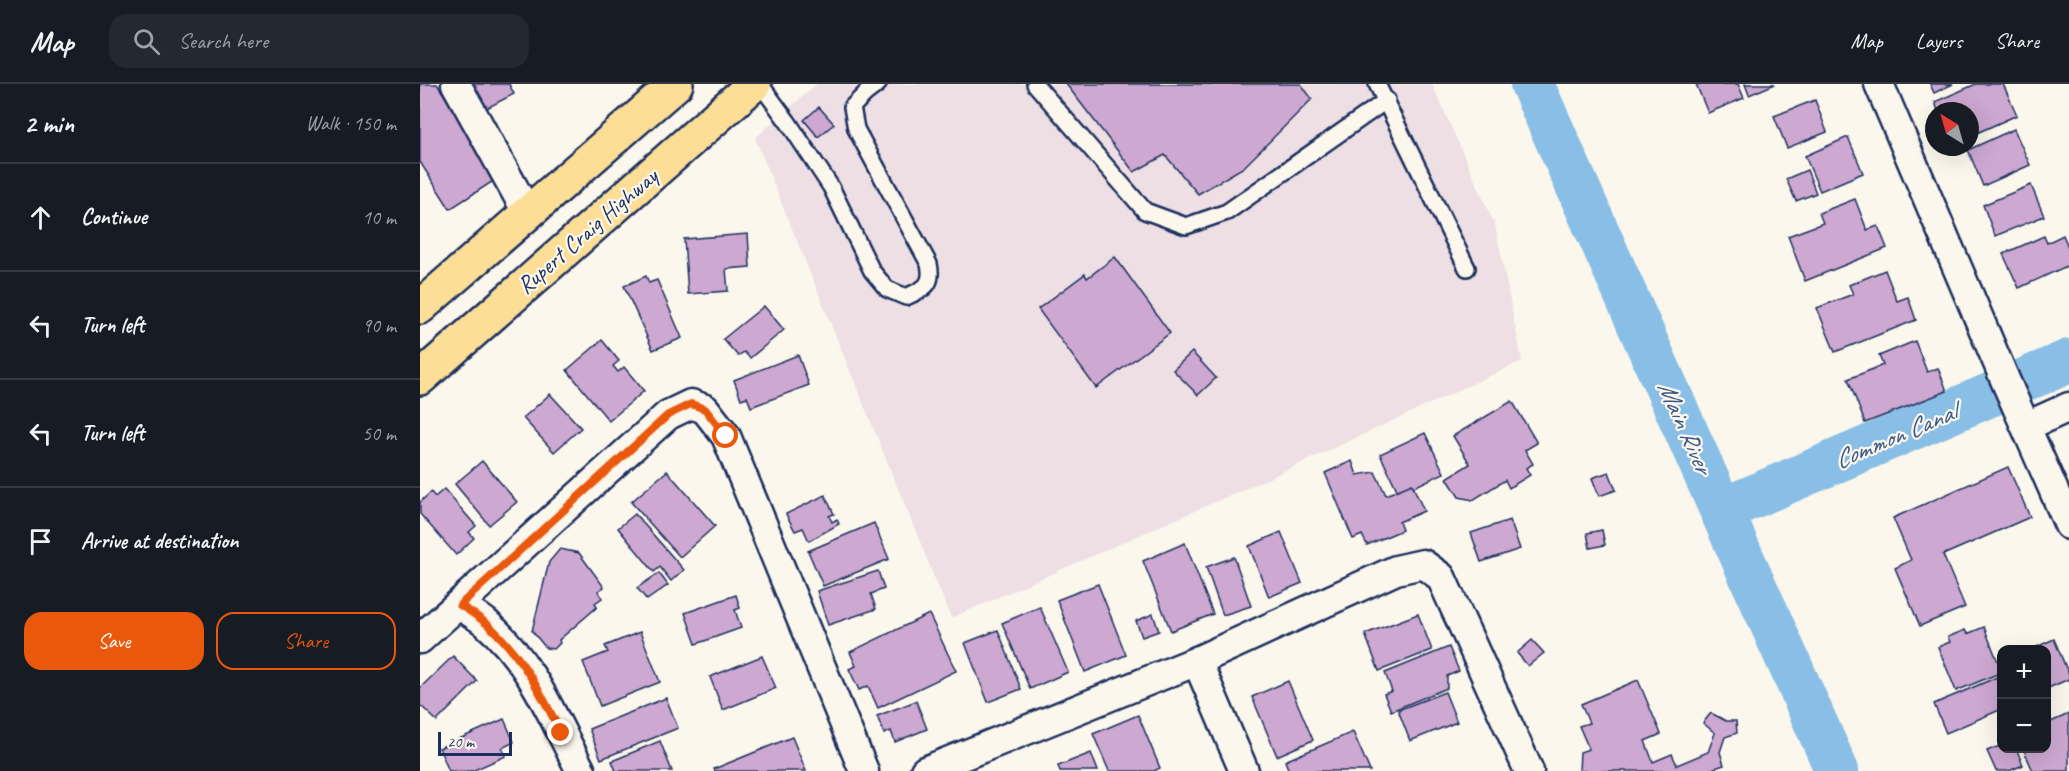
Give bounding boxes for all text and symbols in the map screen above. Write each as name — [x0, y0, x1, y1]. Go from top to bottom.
search box — [109, 14, 529, 68]
text: Map — [30, 24, 73, 59]
icon: search — [130, 25, 163, 58]
text: Search here — [178, 27, 268, 55]
text: Map — [1850, 28, 1883, 54]
text: Layers — [1916, 28, 1962, 54]
text: Share — [1995, 28, 2039, 54]
north arrow — [1925, 102, 1979, 156]
text: 2 min — [24, 107, 74, 140]
text: Walk · 150 m — [306, 111, 396, 136]
street label: Rupert Craig Highway — [510, 160, 665, 300]
icon: ahead — [24, 201, 57, 234]
text: Continue — [81, 203, 147, 231]
text: 10 m — [362, 205, 396, 230]
icon: left — [24, 309, 57, 342]
text: Turn left — [81, 311, 145, 339]
text: 90 m — [362, 313, 396, 338]
water label: Main River — [1650, 376, 1722, 482]
water label: Common Canal — [1829, 392, 1969, 476]
icon: left — [24, 417, 57, 450]
text: Turn left — [81, 419, 145, 447]
text: 50 m — [362, 421, 396, 446]
route start — [712, 422, 738, 448]
icon: arrive — [24, 525, 57, 558]
text: Arrive at destination — [81, 527, 238, 555]
button: Save — [24, 612, 204, 670]
button: Share — [216, 612, 396, 670]
map controls — [1997, 645, 2051, 753]
button: + — [1997, 645, 2051, 699]
button: − — [1997, 699, 2051, 753]
route end — [547, 719, 573, 745]
scale bar — [438, 729, 512, 756]
text: 20 m — [447, 732, 474, 752]

